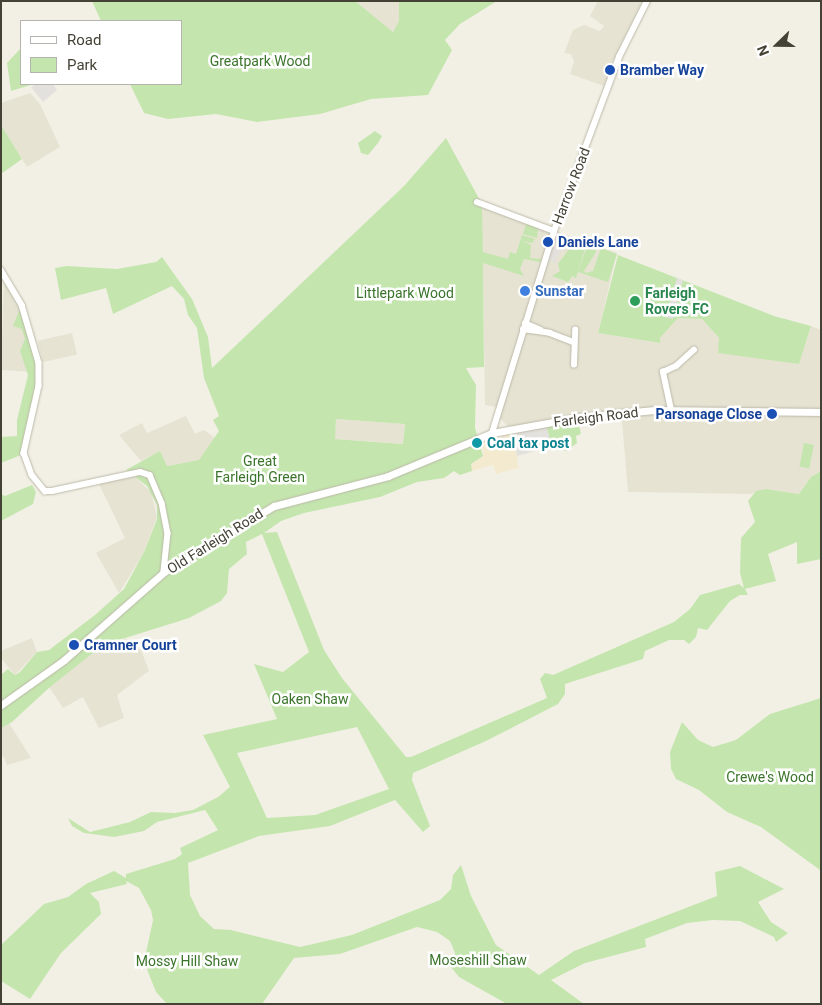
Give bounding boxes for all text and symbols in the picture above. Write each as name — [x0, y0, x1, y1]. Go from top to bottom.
legend — [20, 20, 182, 85]
north arrow — [752, 20, 802, 70]
text: Road — [67, 31, 101, 49]
text: N — [754, 43, 772, 58]
park label: Greatpark Wood — [210, 53, 310, 69]
text: Park — [67, 56, 97, 74]
place label: Bramber Way — [620, 62, 704, 78]
marker: Bramber Way — [604, 64, 616, 76]
street label: Harrow Road — [549, 145, 593, 227]
place label: Daniels Lane — [558, 234, 639, 250]
marker: Daniels Lane — [542, 236, 554, 248]
place label: Sunstar — [535, 283, 584, 299]
park label: Littlepark Wood — [356, 285, 454, 301]
marker: Sunstar — [519, 285, 531, 297]
place label: Farleigh Rovers FC — [645, 285, 709, 318]
marker: Farleigh Rovers FC — [629, 295, 641, 307]
street label: Farleigh Road — [553, 403, 639, 431]
place label: Parsonage Close — [655, 406, 762, 422]
marker: Parsonage Close — [766, 408, 778, 420]
place label: Coal tax post — [487, 435, 569, 451]
marker: Coal tax post — [471, 437, 483, 449]
park label: Great Farleigh Green — [215, 453, 305, 486]
street label: Old Farleigh Road — [164, 505, 266, 577]
place label: Cramner Court — [84, 637, 177, 653]
marker: Cramner Court — [68, 639, 80, 651]
park label: Oaken Shaw — [272, 691, 348, 707]
park label: Crewe's Wood — [726, 769, 814, 785]
park label: Moseshill Shaw — [429, 952, 527, 968]
park label: Mossy Hill Shaw — [136, 953, 238, 969]

